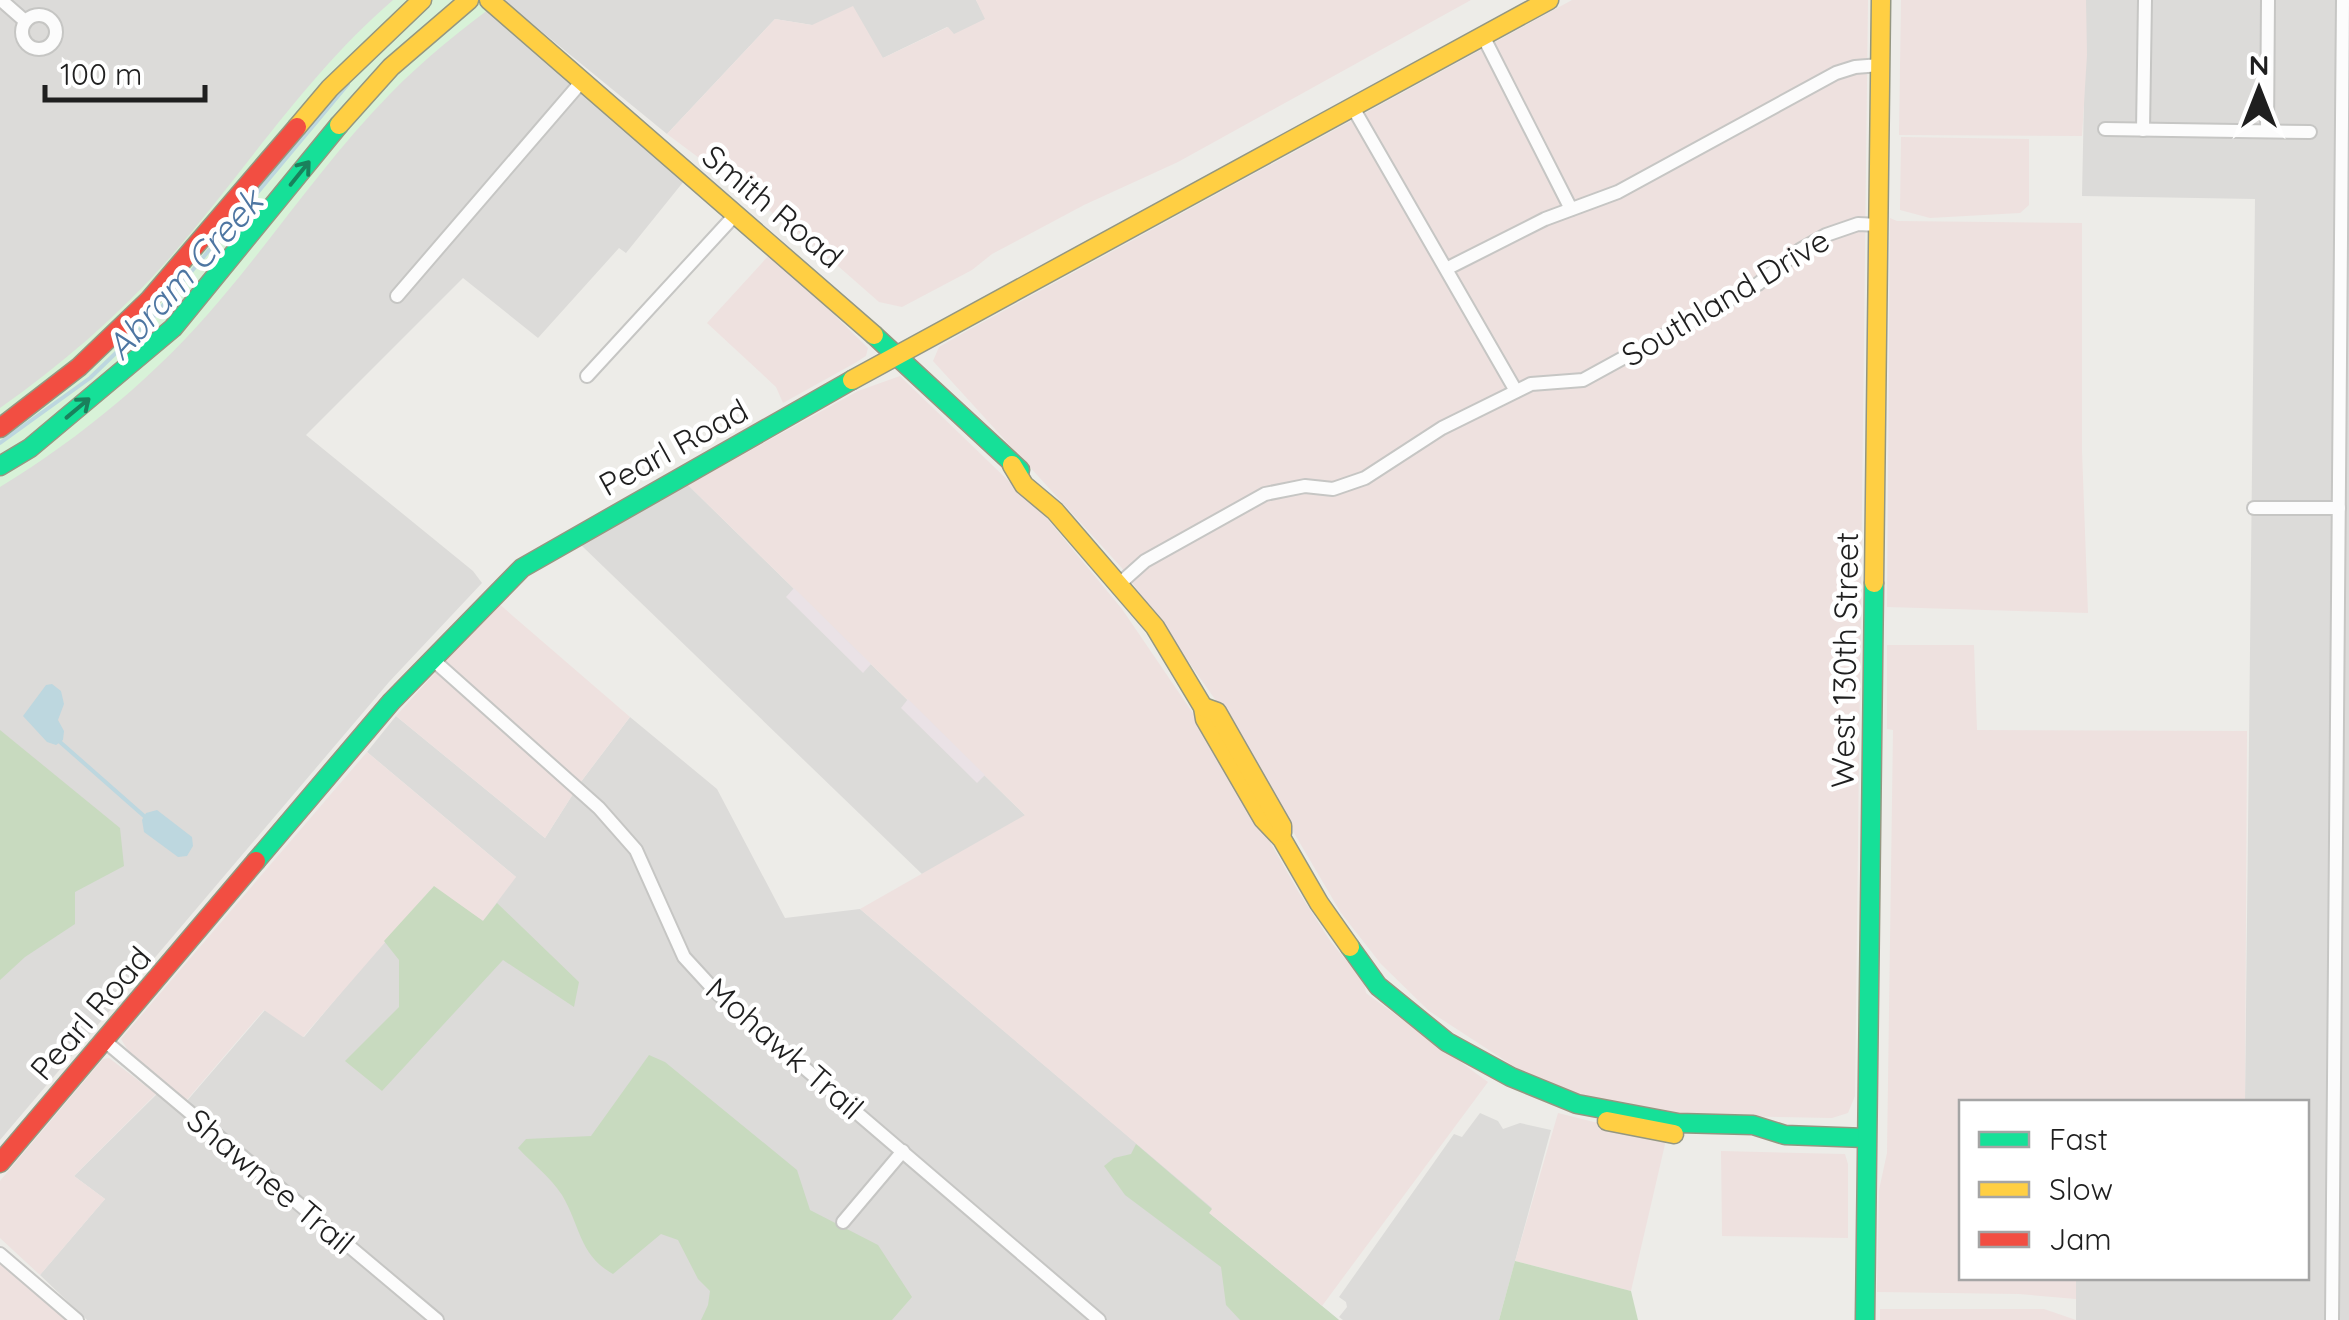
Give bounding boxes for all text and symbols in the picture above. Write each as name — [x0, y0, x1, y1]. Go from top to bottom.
scale bar — [45, 40, 205, 102]
north arrow — [2209, 40, 2309, 140]
text: N — [2249, 47, 2269, 82]
text: 100 m — [60, 55, 142, 93]
street label: Smith Road — [695, 136, 851, 276]
one-way arrow — [289, 160, 311, 186]
water label: Abram Creek — [96, 178, 274, 368]
street label: Southland Drive — [1614, 219, 1836, 375]
street label: Pearl Road — [592, 390, 754, 504]
one-way arrow — [64, 397, 90, 419]
street label: West 130th Street — [1822, 532, 1866, 788]
street label: Pearl Road — [21, 938, 159, 1088]
street label: Mohawk Trail — [698, 969, 872, 1127]
street label: Shawnee Trail — [179, 1100, 363, 1262]
legend — [1959, 1100, 2309, 1280]
text: Fast — [2049, 1120, 2108, 1158]
text: Slow — [2049, 1170, 2113, 1208]
text: Jam — [2049, 1220, 2112, 1258]

